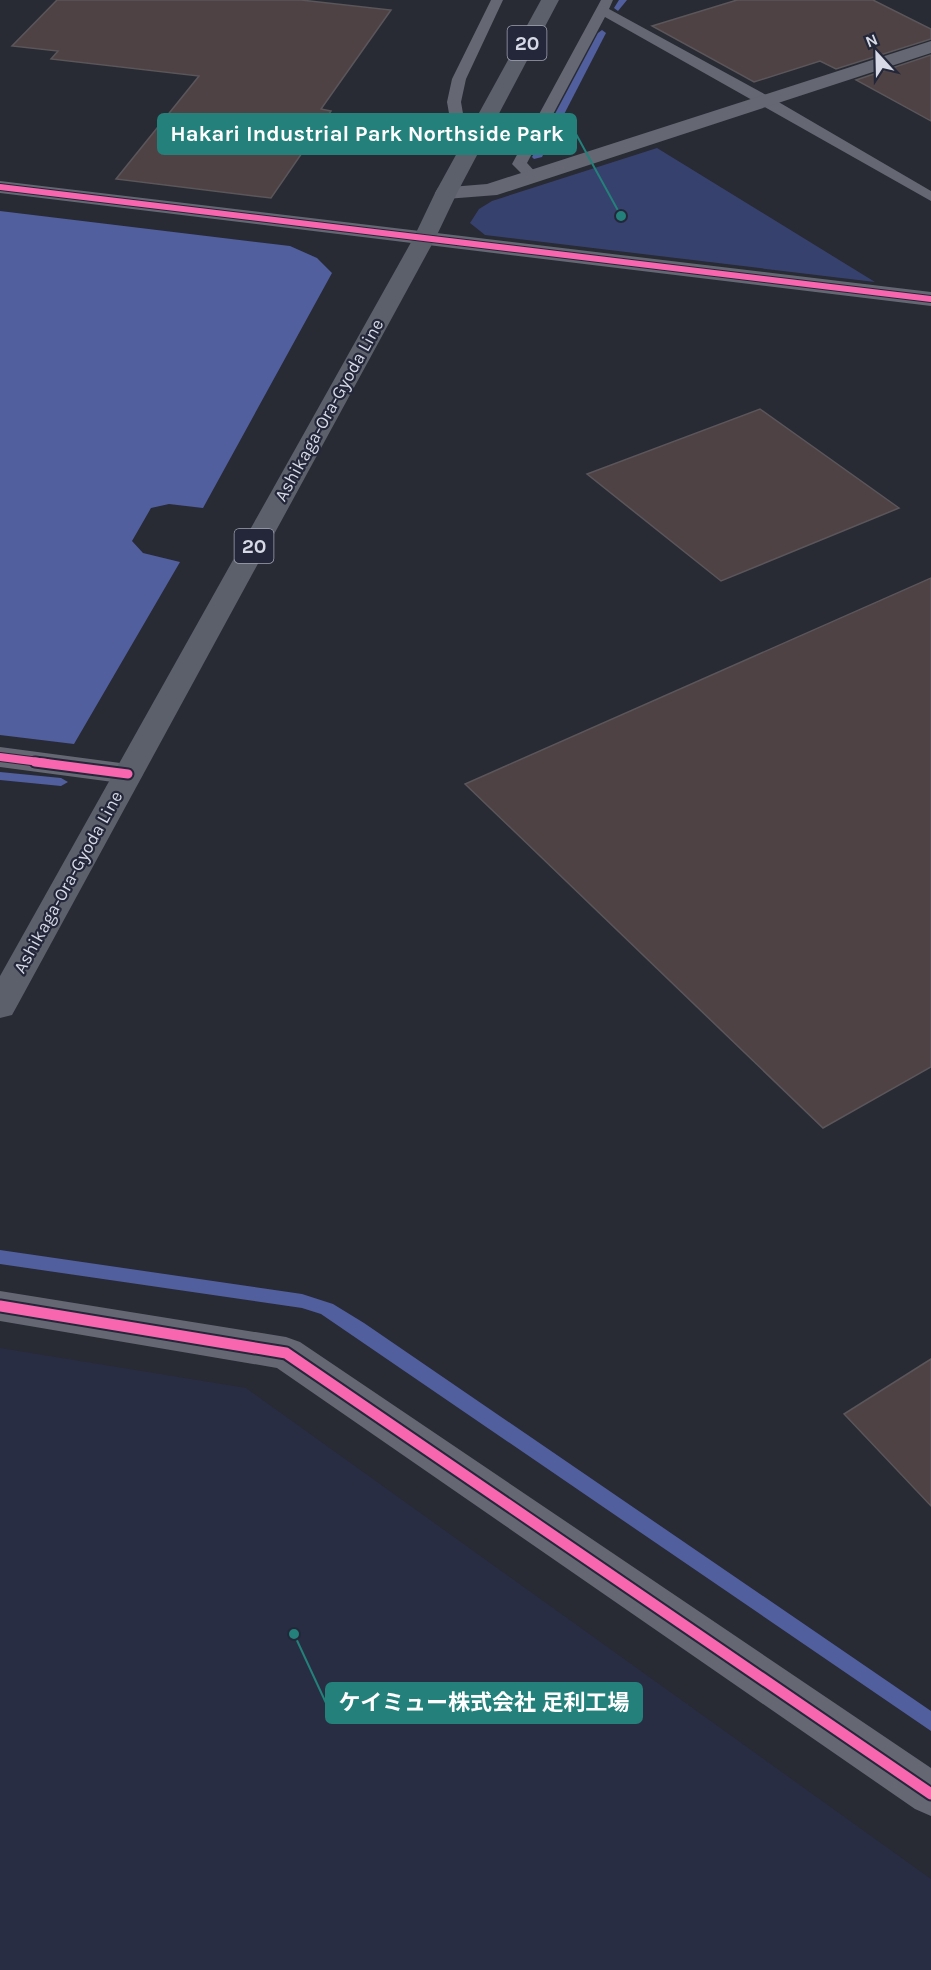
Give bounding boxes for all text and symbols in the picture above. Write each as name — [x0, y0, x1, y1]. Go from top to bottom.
north arrow — [847, 24, 907, 84]
road number: 20 — [508, 26, 546, 60]
text: N — [863, 30, 880, 52]
callout: Hakari Industrial Park Northside Park — [158, 114, 576, 154]
text: Hakari Industrial Park Northside Park — [170, 121, 564, 147]
street label: Ashikaga-Ora-Gyoda Line — [270, 315, 388, 505]
road number: 20 — [234, 529, 274, 563]
street label: Ashikaga-Ora-Gyoda Line — [9, 787, 127, 977]
callout: ケイミュー株式会社 足利工場 — [326, 1683, 642, 1723]
text: ケイミュー株式会社 足利工場 — [338, 1690, 630, 1716]

